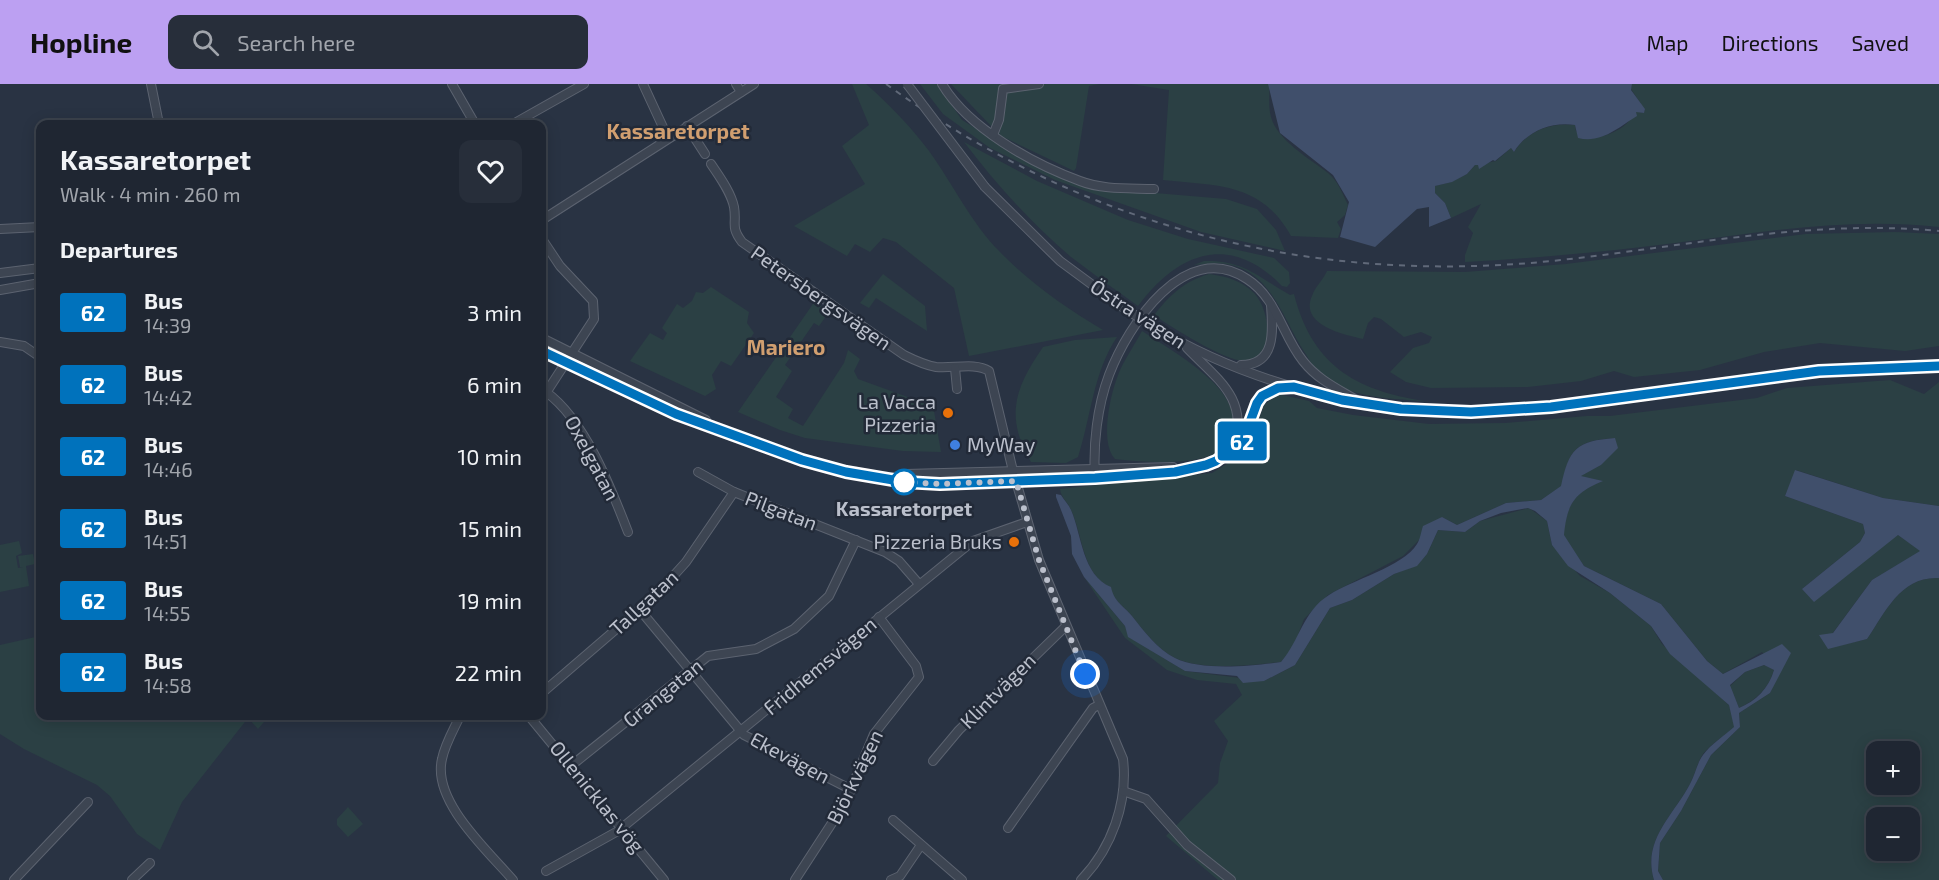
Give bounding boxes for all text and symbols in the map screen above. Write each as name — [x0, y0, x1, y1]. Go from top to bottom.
search box — [168, 15, 588, 69]
text: Hopline — [30, 25, 132, 59]
icon: search — [189, 26, 222, 59]
text: Search here — [237, 29, 355, 55]
text: Map — [1646, 30, 1689, 55]
text: Directions — [1722, 30, 1818, 55]
text: Saved — [1851, 30, 1909, 55]
district label: Kassaretorpet — [606, 118, 750, 143]
button: heart — [459, 140, 522, 203]
text: Kassaretorpet — [60, 142, 251, 176]
text: Walk · 4 min · 260 m — [60, 182, 240, 206]
text: Departures — [60, 236, 178, 262]
street label: Petersbergsvägen — [747, 240, 896, 354]
street label: Östra vägen — [1086, 273, 1191, 353]
text: Bus — [144, 287, 183, 313]
text: 3 min — [467, 299, 522, 325]
text: 62 — [81, 300, 105, 325]
text: 14:39 — [144, 313, 192, 337]
district label: Mariero — [747, 334, 825, 359]
text: Bus — [144, 359, 183, 385]
text: 6 min — [467, 371, 522, 397]
text: 62 — [81, 372, 105, 397]
text: 14:42 — [144, 385, 193, 409]
place label: La Vacca Pizzeria — [858, 389, 936, 436]
marker: La Vacca Pizzeria — [941, 406, 955, 420]
street label: Oxelgatan — [561, 411, 625, 504]
line badge: 62 — [1215, 422, 1269, 460]
text: 62 — [1230, 429, 1254, 454]
text: Bus — [144, 431, 183, 457]
place label: MyWay — [967, 432, 1036, 456]
marker: MyWay — [948, 438, 962, 452]
text: 10 min — [458, 443, 522, 469]
text: 62 — [81, 444, 105, 469]
text: 14:46 — [144, 457, 193, 481]
marker: Kassaretorpet — [891, 469, 917, 495]
street label: Pilgatan — [742, 485, 821, 535]
place label: Kassaretorpet — [836, 496, 972, 520]
text: Bus — [144, 503, 183, 529]
text: 15 min — [459, 515, 522, 541]
text: 62 — [81, 516, 105, 541]
text: 14:51 — [144, 529, 188, 553]
place label: Pizzeria Bruks — [874, 529, 1002, 553]
marker: Pizzeria Bruks — [1007, 535, 1021, 549]
street label: Tallgatan — [604, 565, 683, 640]
text: Bus — [144, 575, 183, 601]
text: 19 min — [458, 587, 522, 613]
text: 62 — [81, 588, 105, 613]
text: 14:55 — [144, 601, 190, 625]
street label: Fridhemsvägen — [758, 611, 881, 719]
text: Bus — [144, 647, 183, 673]
street label: Klintvägen — [955, 648, 1040, 733]
street label: Grangatan — [618, 653, 707, 732]
text: 22 min — [455, 659, 522, 685]
your location — [1070, 659, 1100, 689]
text: 62 — [81, 660, 105, 685]
text: 14:58 — [144, 673, 192, 697]
street label: Ekevägen — [747, 726, 834, 788]
street label: Björkvägen — [821, 726, 887, 828]
street label: Ollenicklas vög — [545, 736, 650, 857]
map controls — [1866, 741, 1920, 861]
button: + — [1866, 741, 1920, 795]
button: − — [1866, 807, 1920, 861]

